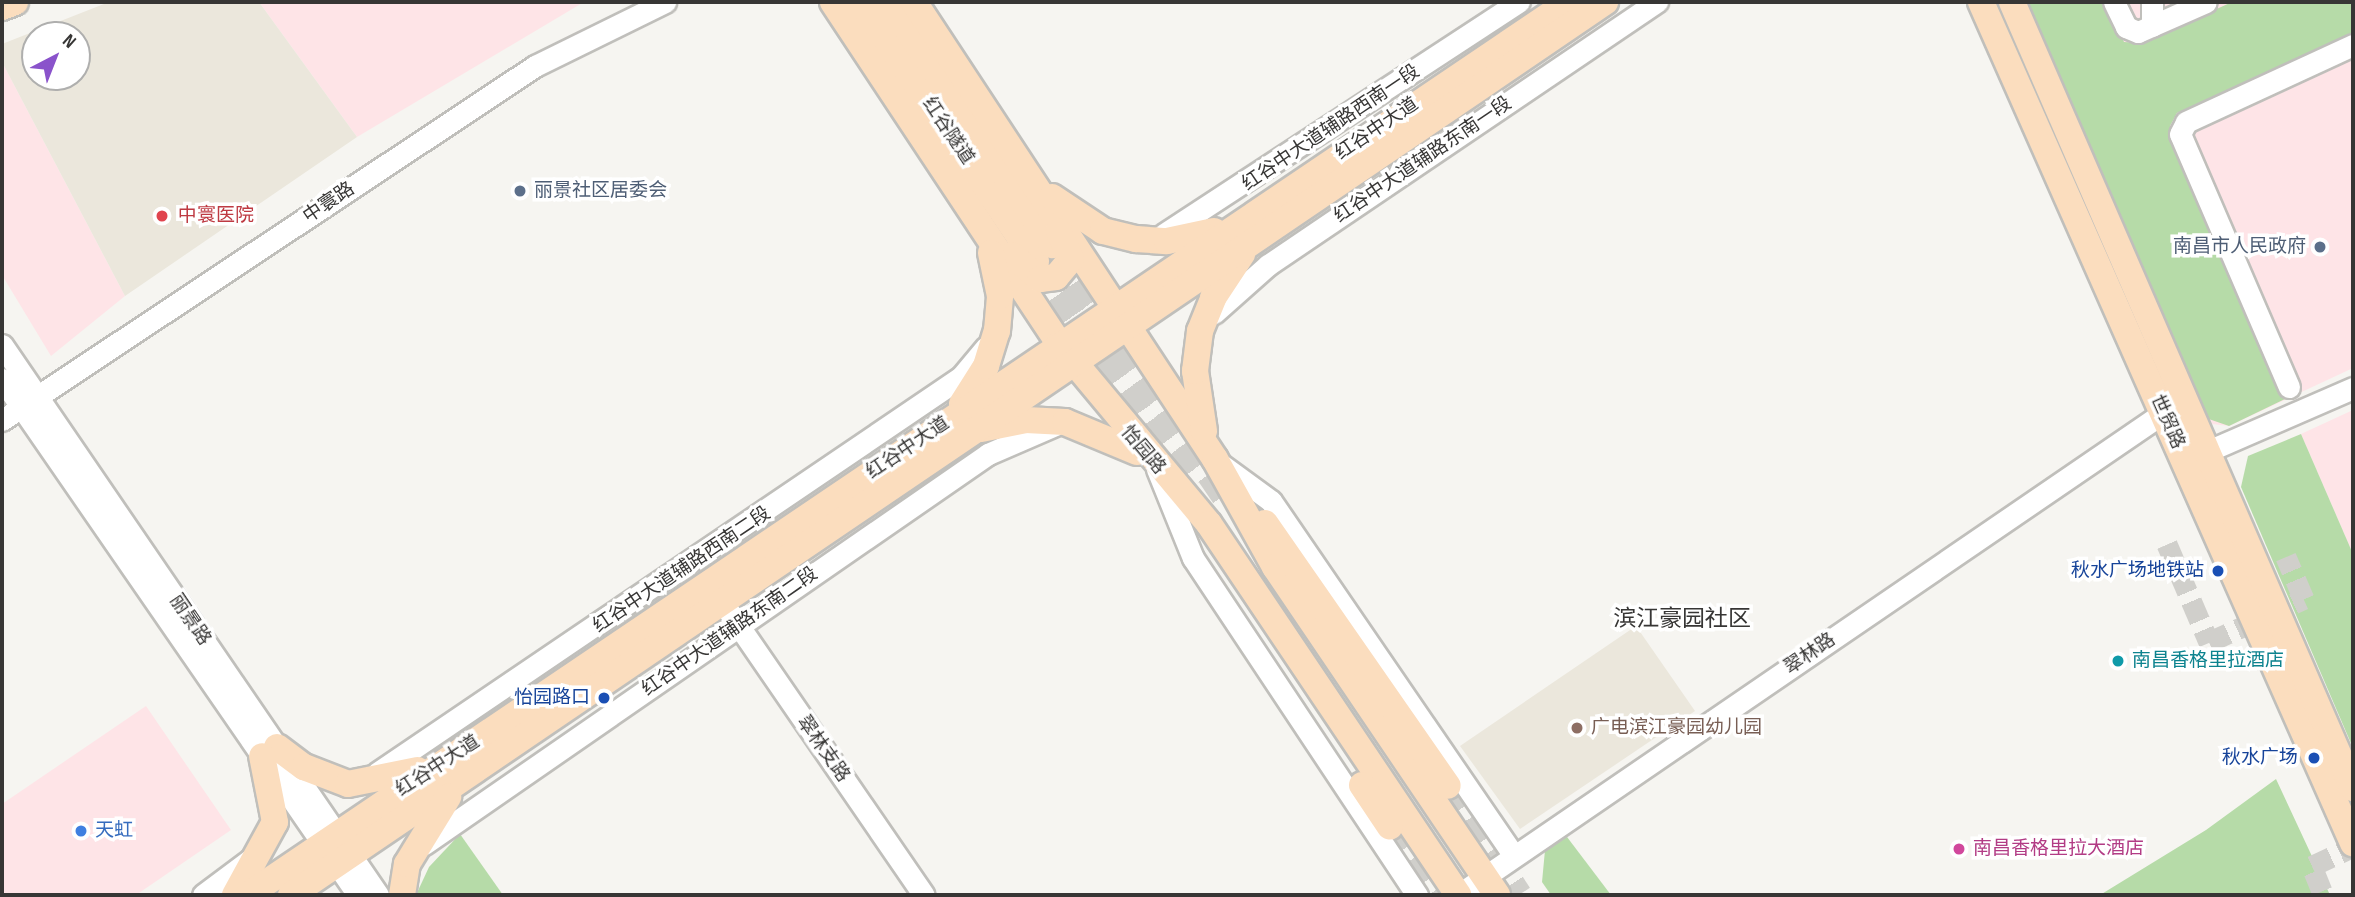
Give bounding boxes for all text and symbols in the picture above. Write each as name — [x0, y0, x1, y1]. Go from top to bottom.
north arrow — [21, 21, 91, 91]
text: N — [58, 30, 81, 53]
street label: 红谷中大道辅路西南一段 — [1238, 60, 1424, 196]
street label: 红谷中大道辅路东南一段 — [1330, 92, 1516, 228]
street label: 红谷隧道 — [917, 93, 979, 169]
street label: 红谷中大道 — [1331, 93, 1423, 165]
street label: 中寰路 — [299, 178, 359, 228]
place label: 丽景社区居委会 — [534, 180, 667, 202]
marker: 丽景社区居委会 — [512, 183, 528, 199]
place label: 中寰医院 — [178, 205, 254, 227]
marker: 中寰医院 — [152, 206, 172, 226]
place label: 南昌市人民政府 — [2173, 236, 2306, 258]
marker: 南昌市人民政府 — [2312, 239, 2328, 255]
street label: 世贸路 — [2145, 391, 2189, 453]
street label: 红谷中大道 — [862, 412, 954, 484]
street label: 怡园路 — [1116, 421, 1170, 479]
street label: 红谷中大道辅路西南二段 — [589, 502, 775, 638]
place label: 秋水广场地铁站 — [2071, 560, 2204, 582]
street label: 红谷中大道辅路东南二段 — [638, 563, 822, 701]
marker: 秋水广场地铁站 — [2210, 563, 2226, 579]
street label: 丽景路 — [165, 590, 215, 650]
district label: 滨江豪园社区 — [1613, 605, 1751, 633]
street label: 翠林路 — [1780, 629, 1840, 679]
place label: 南昌香格里拉酒店 — [2132, 650, 2284, 672]
marker: 南昌香格里拉酒店 — [2110, 653, 2126, 669]
place label: 怡园路口 — [514, 687, 590, 709]
marker: 怡园路口 — [596, 690, 612, 706]
street label: 翠林支路 — [792, 711, 854, 787]
place label: 广电滨江豪园幼儿园 — [1591, 717, 1762, 739]
marker: 广电滨江豪园幼儿园 — [1569, 720, 1585, 736]
street label: 红谷中大道 — [392, 731, 484, 801]
place label: 秋水广场 — [2222, 747, 2298, 769]
marker: 秋水广场 — [2304, 748, 2324, 768]
place label: 天虹 — [95, 820, 133, 842]
marker: 天虹 — [73, 823, 89, 839]
place label: 南昌香格里拉大酒店 — [1973, 838, 2144, 860]
marker: 南昌香格里拉大酒店 — [1951, 841, 1967, 857]

